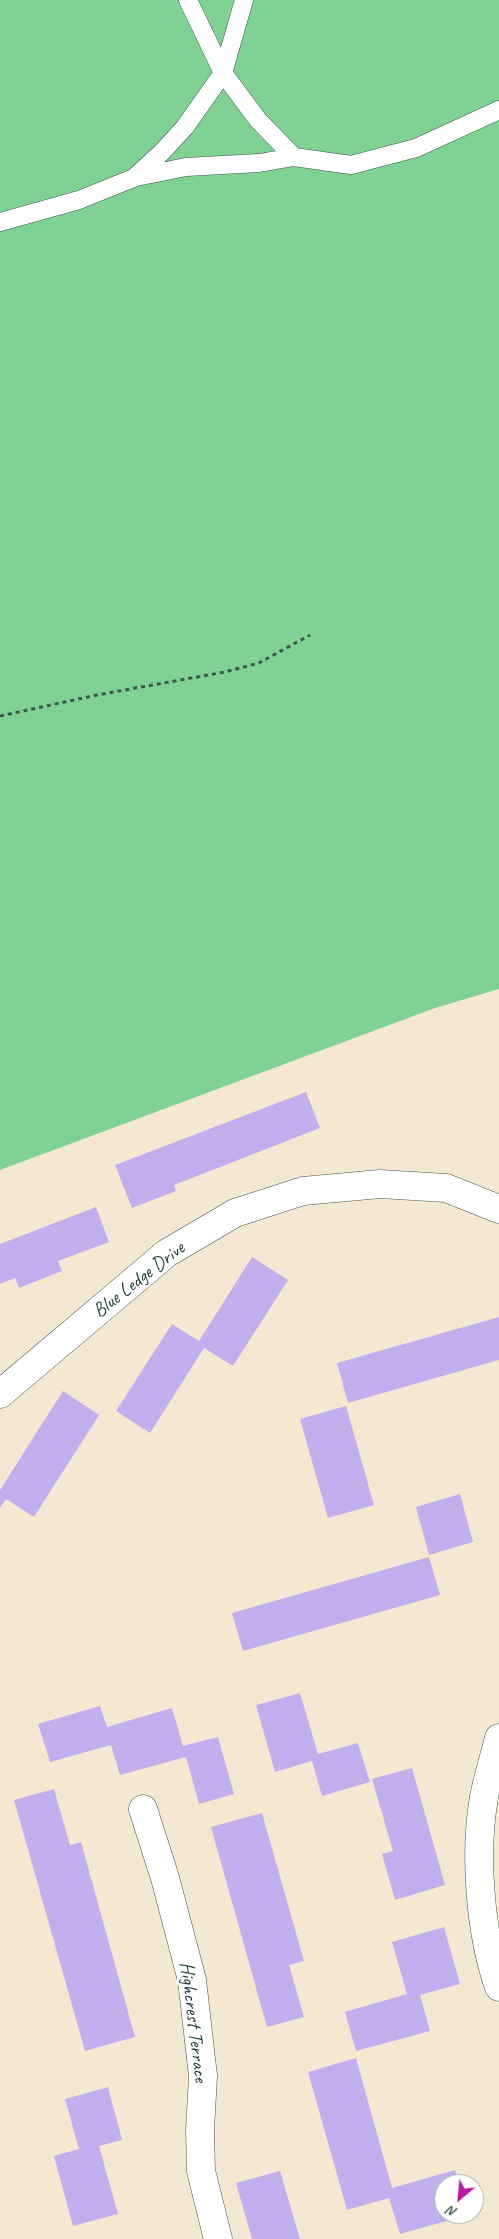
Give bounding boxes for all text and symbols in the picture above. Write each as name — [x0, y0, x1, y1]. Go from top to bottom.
street label: Blue Ledge Drive — [88, 1237, 190, 1323]
street label: Highcrest Terrace — [174, 1960, 212, 2084]
north arrow — [434, 2174, 484, 2224]
text: N — [444, 2202, 460, 2221]

